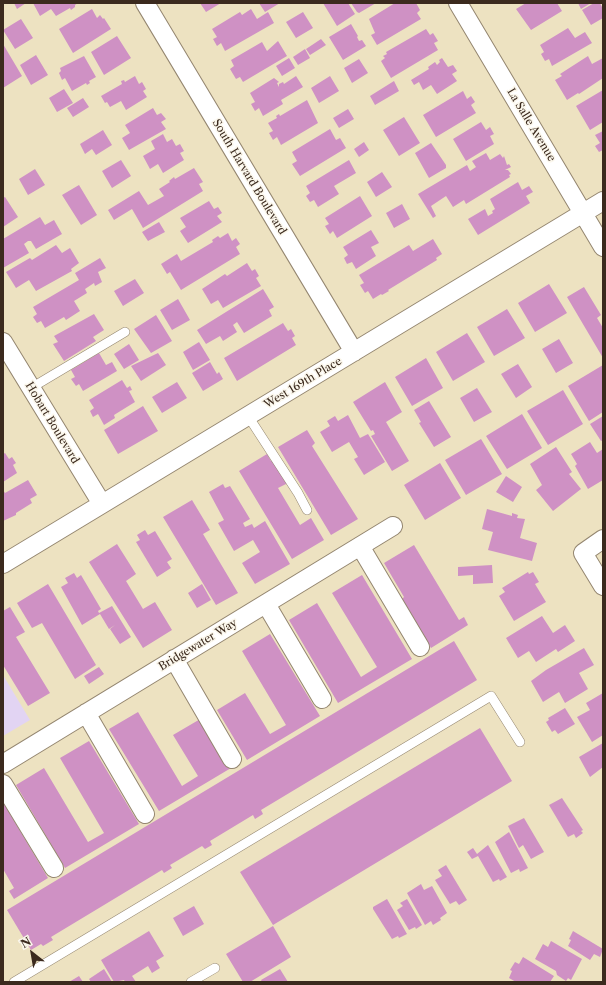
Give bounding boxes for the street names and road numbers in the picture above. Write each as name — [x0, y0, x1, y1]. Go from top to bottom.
street label: La Salle Avenue — [504, 86, 558, 164]
street label: South Harvard Boulevard — [209, 117, 289, 237]
street label: West 169th Place — [262, 355, 344, 411]
street label: Hobart Boulevard — [22, 380, 82, 466]
street label: Bridgewater Way — [156, 616, 240, 674]

